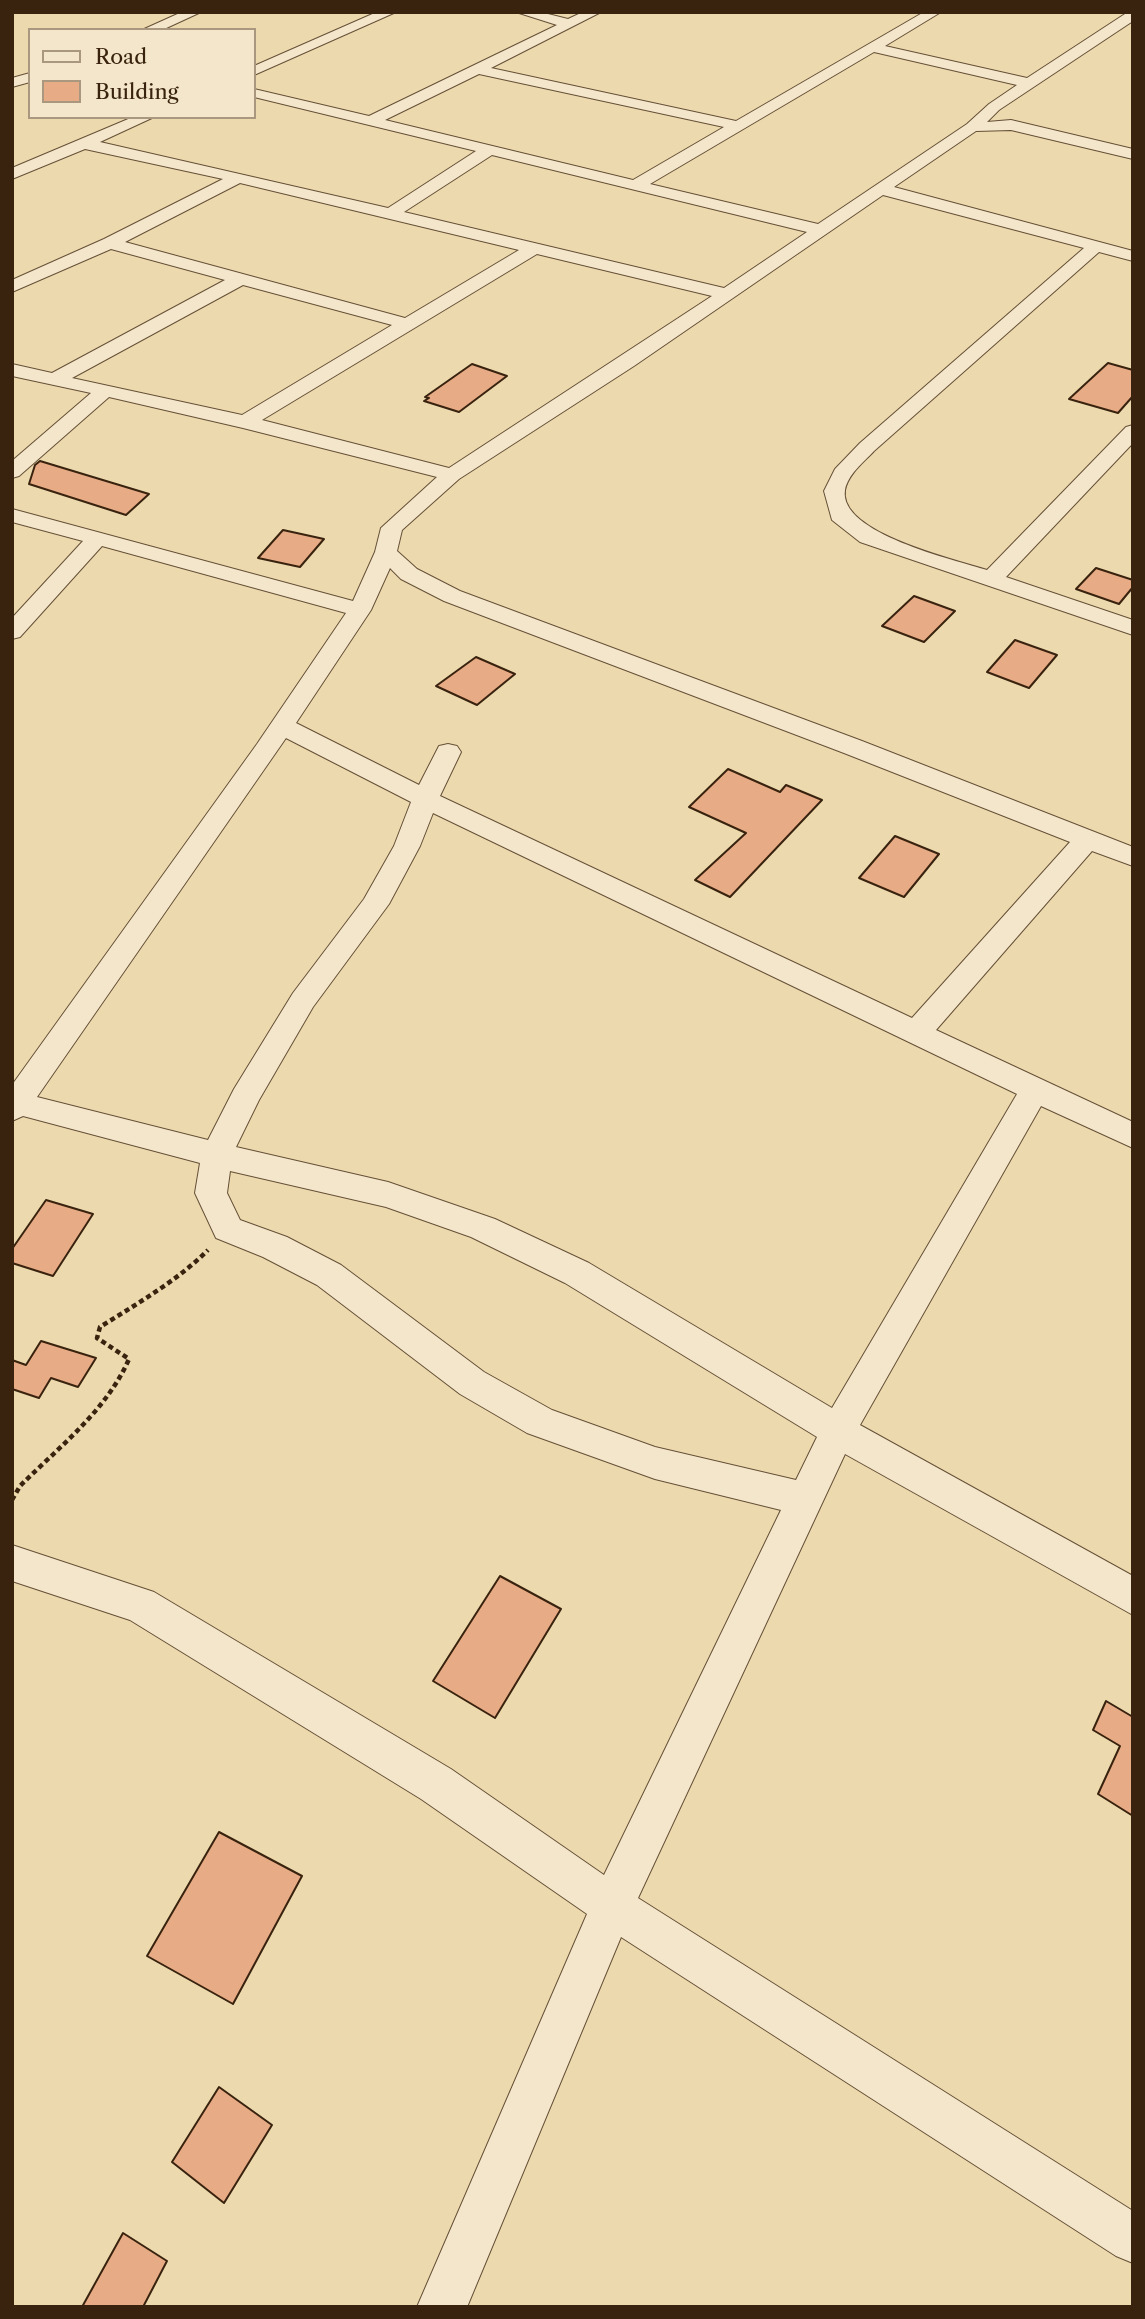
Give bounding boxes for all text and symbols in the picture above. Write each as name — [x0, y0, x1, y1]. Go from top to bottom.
legend — [28, 28, 256, 119]
text: Road — [95, 44, 147, 69]
text: Building — [95, 79, 179, 104]

